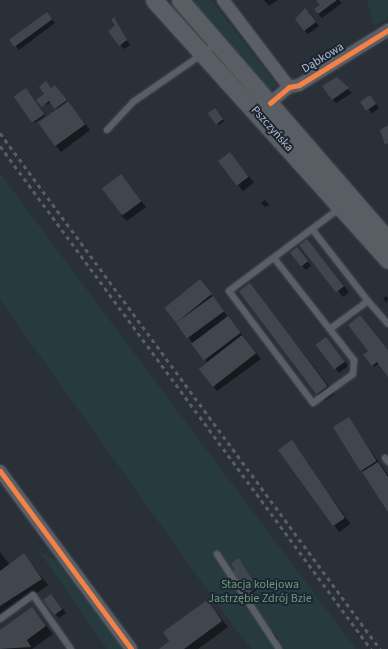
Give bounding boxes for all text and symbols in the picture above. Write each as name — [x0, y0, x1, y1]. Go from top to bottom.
street label: Dąbkowa — [299, 39, 347, 77]
street label: Pszczyńska — [248, 103, 296, 155]
park label: Stacja kolejowa Jastrzębie Zdrój Bzie — [208, 578, 312, 606]

